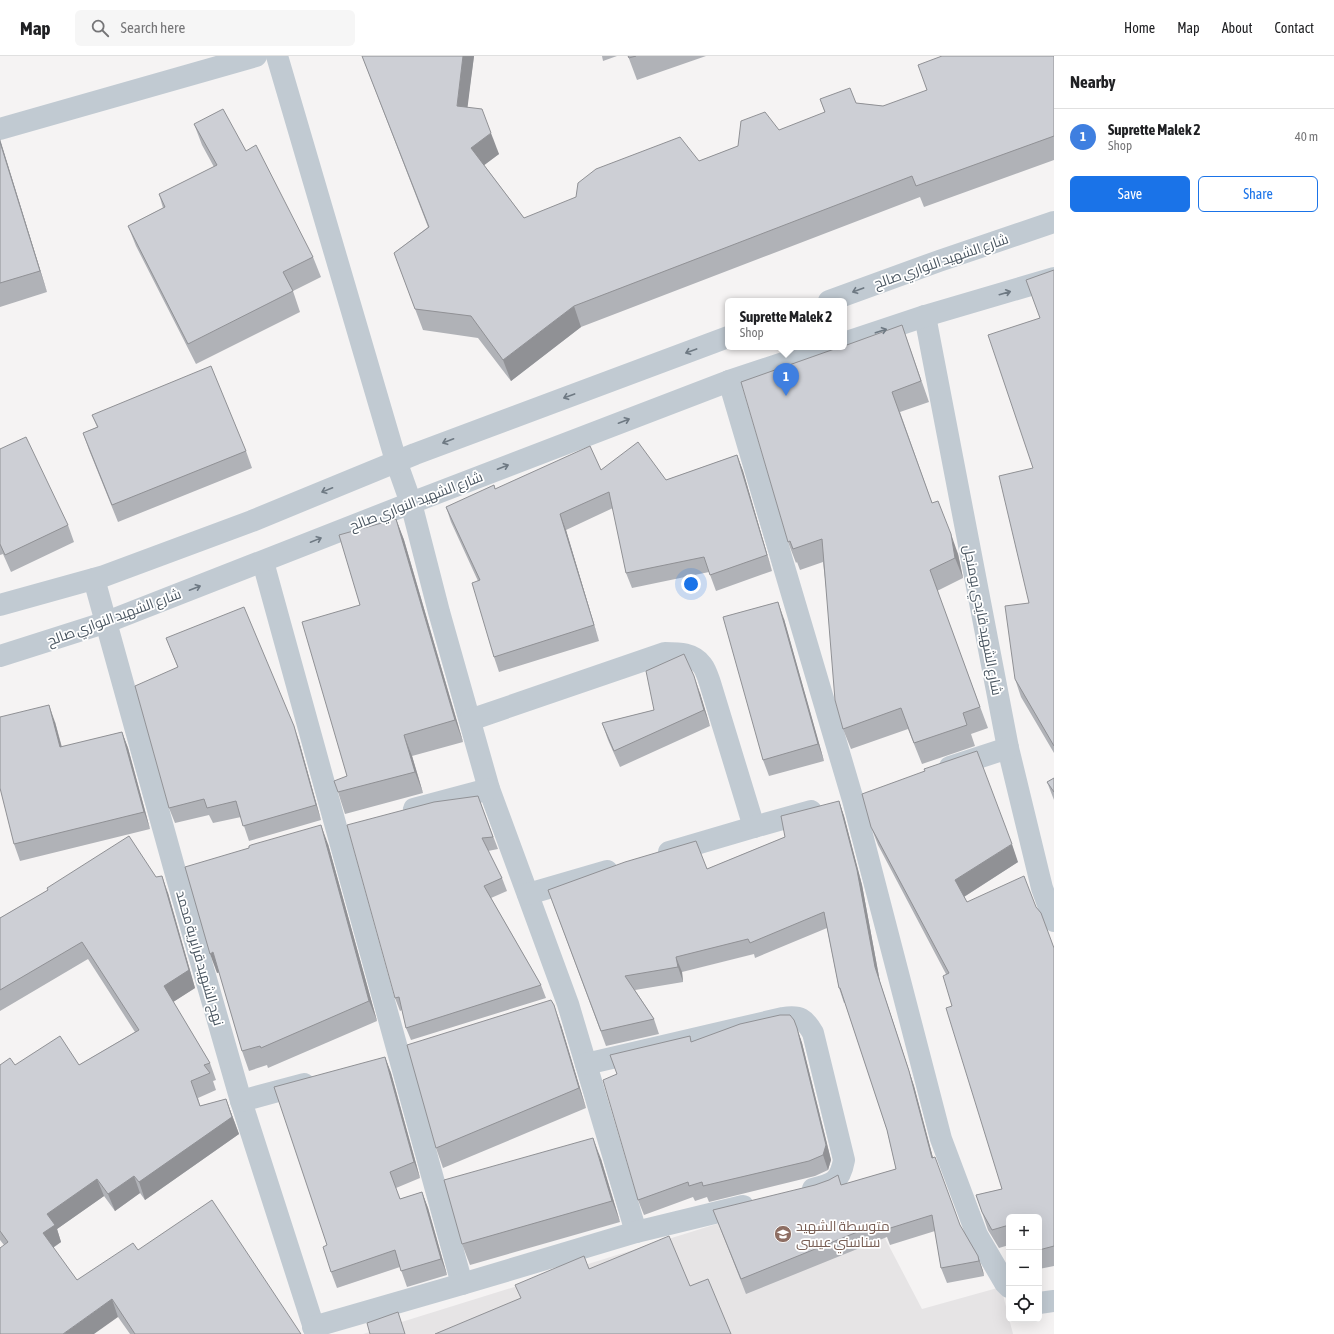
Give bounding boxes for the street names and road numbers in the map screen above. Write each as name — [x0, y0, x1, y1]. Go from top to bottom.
street label: شارع الشهيد النواري صالح — [872, 230, 1012, 295]
street label: شارع الشهيد النواري صالح — [347, 468, 486, 538]
street label: شارع الشهيد قايدي بومنجل — [957, 543, 1005, 697]
street label: شارع الشهيد النواري صالح — [45, 585, 185, 652]
street label: نهج الشهيد قرايرية محمد — [172, 889, 227, 1028]

